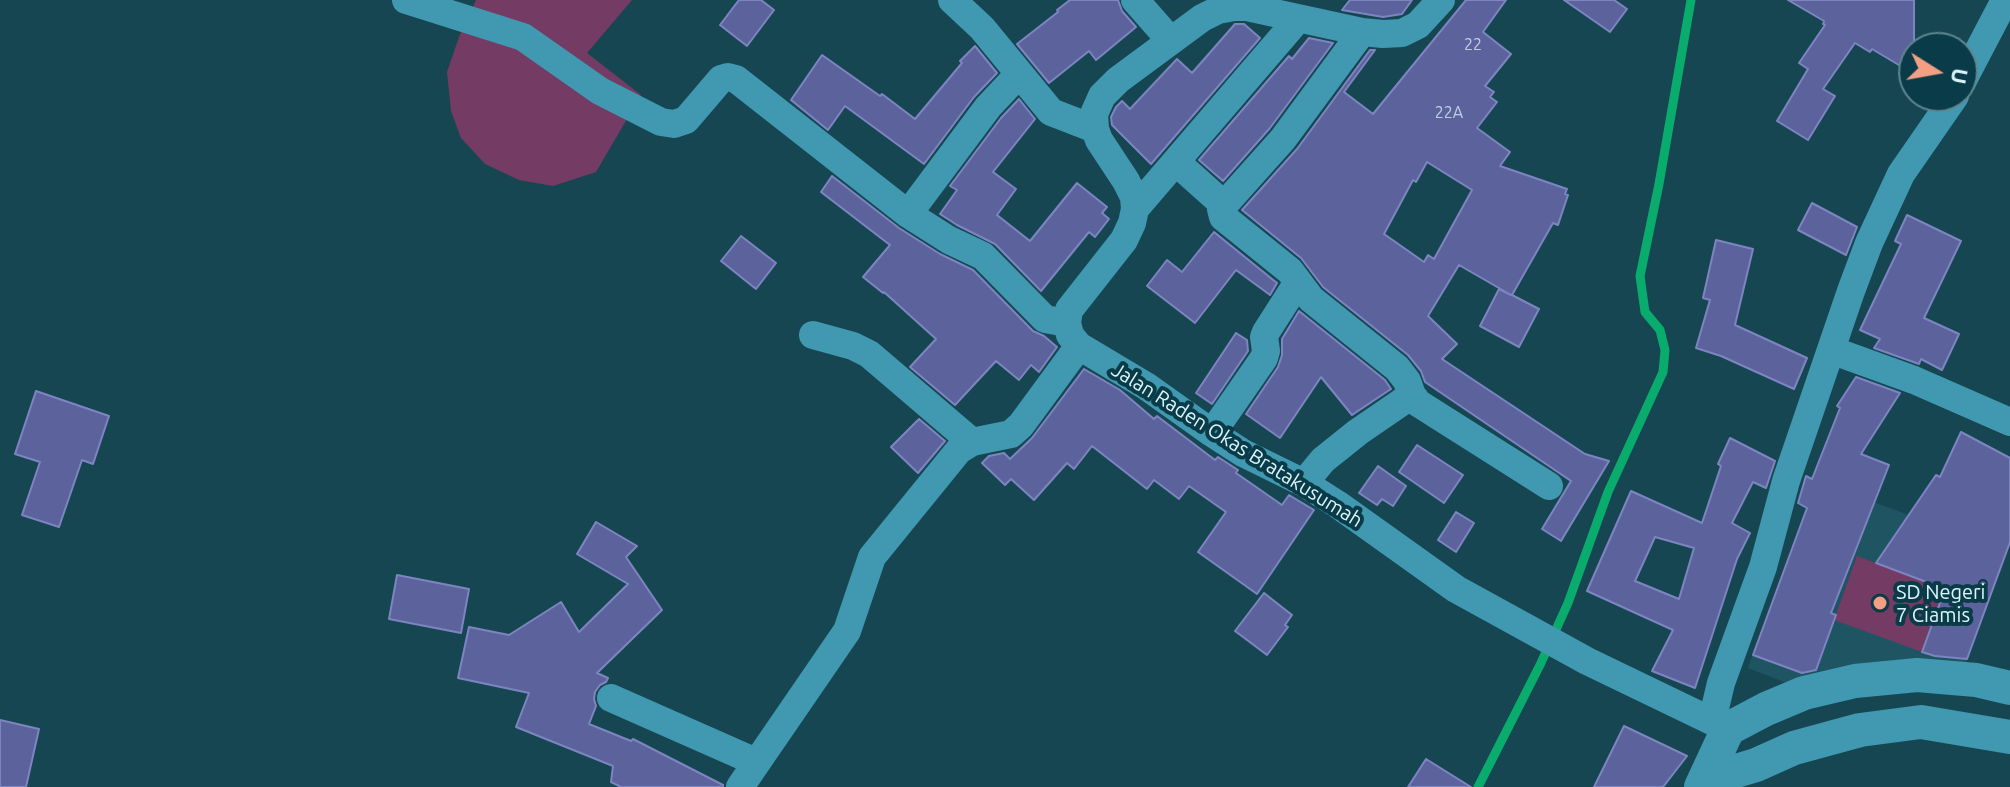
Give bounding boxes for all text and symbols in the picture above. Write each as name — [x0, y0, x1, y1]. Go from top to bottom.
north arrow — [1898, 32, 1978, 112]
house number: 22 — [1464, 35, 1482, 55]
text: U — [1946, 66, 1974, 86]
house number: 22A — [1435, 103, 1463, 123]
street label: Jalan Raden Okas Bratakusumah — [1107, 358, 1367, 532]
place label: SD Negeri 7 Ciamis — [1896, 580, 1985, 627]
marker: SD Negeri 7 Ciamis — [1871, 594, 1889, 612]

